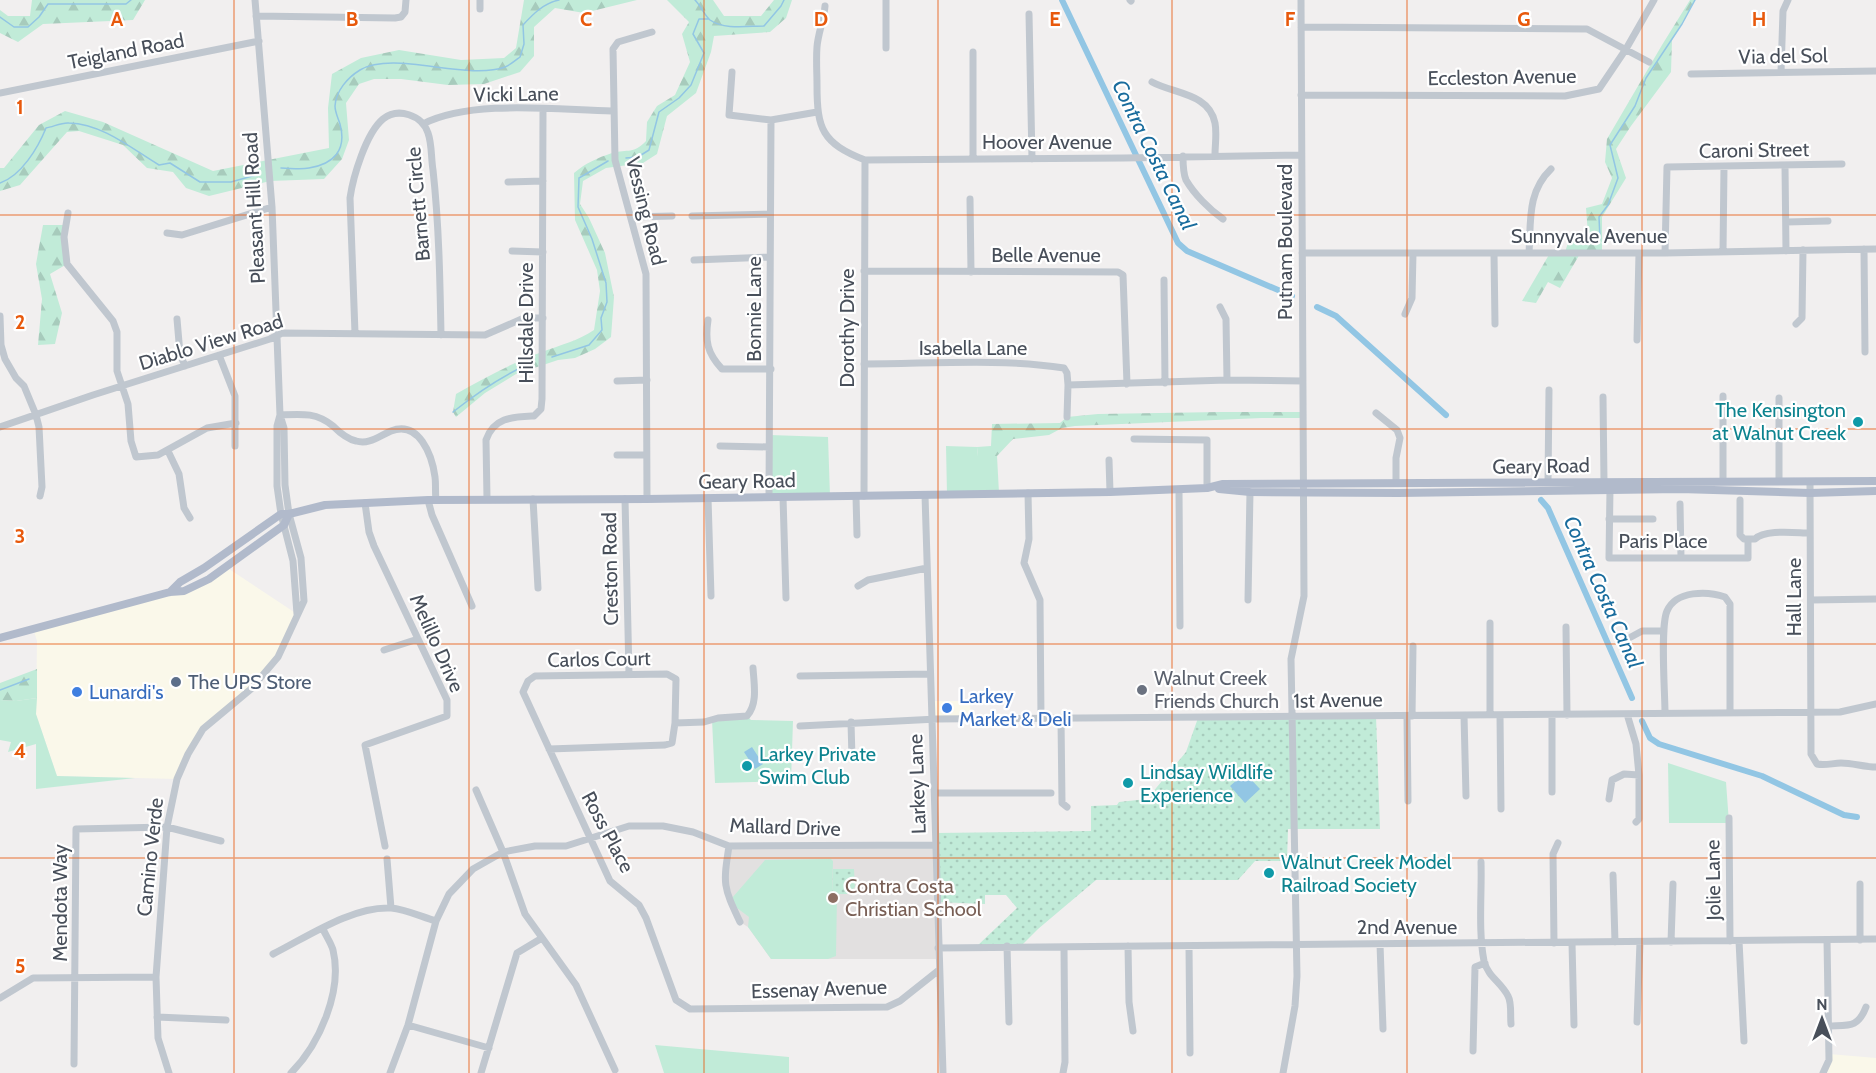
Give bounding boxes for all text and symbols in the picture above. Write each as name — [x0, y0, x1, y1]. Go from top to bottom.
text: A — [111, 7, 124, 31]
text: B — [346, 7, 358, 31]
text: C — [580, 7, 592, 31]
text: D — [814, 7, 828, 31]
text: E — [1049, 7, 1061, 31]
text: F — [1285, 7, 1296, 31]
text: G — [1517, 7, 1531, 31]
text: H — [1752, 7, 1766, 31]
street label: Teigland Road — [66, 28, 186, 74]
street label: Via del Sol — [1738, 43, 1828, 69]
street label: Eccleston Avenue — [1427, 64, 1577, 90]
water label: Contra Costa Canal — [1107, 76, 1202, 234]
street label: Vicki Lane — [473, 81, 559, 107]
text: 1 — [16, 95, 24, 119]
street label: Hoover Avenue — [982, 130, 1112, 154]
street label: Pleasant Hill Road — [238, 132, 270, 284]
street label: Caroni Street — [1699, 137, 1810, 163]
street label: Barnett Circle — [401, 146, 435, 262]
street label: Vessing Road — [621, 154, 671, 268]
street label: Putnam Boulevard — [1273, 164, 1297, 320]
street label: Sunnyvale Avenue — [1511, 224, 1667, 248]
street label: Belle Avenue — [991, 243, 1101, 267]
street label: Bonnie Lane — [742, 256, 766, 362]
street label: Hillsdale Drive — [514, 263, 538, 383]
street label: Dorothy Drive — [835, 268, 859, 388]
street label: Diablo View Road — [136, 309, 286, 375]
text: 2 — [15, 310, 25, 334]
street label: Isabella Lane — [919, 336, 1027, 360]
place label: The Kensington at Walnut Creek — [1712, 398, 1846, 445]
marker: The Kensington at Walnut Creek — [1851, 415, 1865, 429]
street label: Geary Road — [1492, 453, 1590, 479]
street label: Geary Road — [698, 468, 796, 494]
street label: Creston Road — [597, 512, 623, 626]
water label: Contra Costa Canal — [1559, 512, 1648, 672]
text: 3 — [15, 524, 25, 548]
street label: Paris Place — [1619, 529, 1707, 553]
street label: Hall Lane — [1782, 558, 1806, 636]
street label: Melillo Drive — [405, 590, 469, 696]
street label: Carlos Court — [547, 646, 651, 672]
place label: Walnut Creek Friends Church — [1154, 666, 1279, 713]
place label: The UPS Store — [188, 670, 312, 694]
marker: The UPS Store — [169, 675, 183, 689]
place label: Lunardi's — [89, 680, 164, 704]
marker: Walnut Creek Friends Church — [1135, 683, 1149, 697]
place label: Larkey Market & Deli — [959, 684, 1071, 731]
marker: Lunardi's — [70, 685, 84, 699]
street label: 1st Avenue — [1293, 687, 1383, 713]
marker: Larkey Market & Deli — [940, 701, 954, 715]
street label: Larkey Lane — [903, 733, 931, 835]
text: 4 — [14, 739, 26, 763]
place label: Larkey Private Swim Club — [759, 742, 876, 789]
marker: Larkey Private Swim Club — [740, 759, 754, 773]
place label: Lindsay Wildlife Experience — [1140, 760, 1273, 807]
marker: Lindsay Wildlife Experience — [1121, 776, 1135, 790]
street label: Ross Place — [577, 787, 639, 877]
street label: Camino Verde — [132, 797, 168, 917]
street label: Mallard Drive — [729, 813, 841, 841]
street label: Jolie Lane — [1700, 840, 1726, 921]
street label: Mendota Way — [48, 844, 72, 962]
place label: Walnut Creek Model Railroad Society — [1281, 850, 1452, 897]
marker: Walnut Creek Model Railroad Society — [1262, 866, 1276, 880]
place label: Contra Costa Christian School — [845, 874, 982, 921]
marker: Contra Costa Christian School — [826, 891, 840, 905]
street label: 2nd Avenue — [1357, 915, 1457, 939]
text: 5 — [15, 954, 25, 978]
street label: Essenay Avenue — [751, 975, 887, 1003]
north arrow — [1792, 989, 1852, 1049]
text: N — [1816, 995, 1828, 1014]

